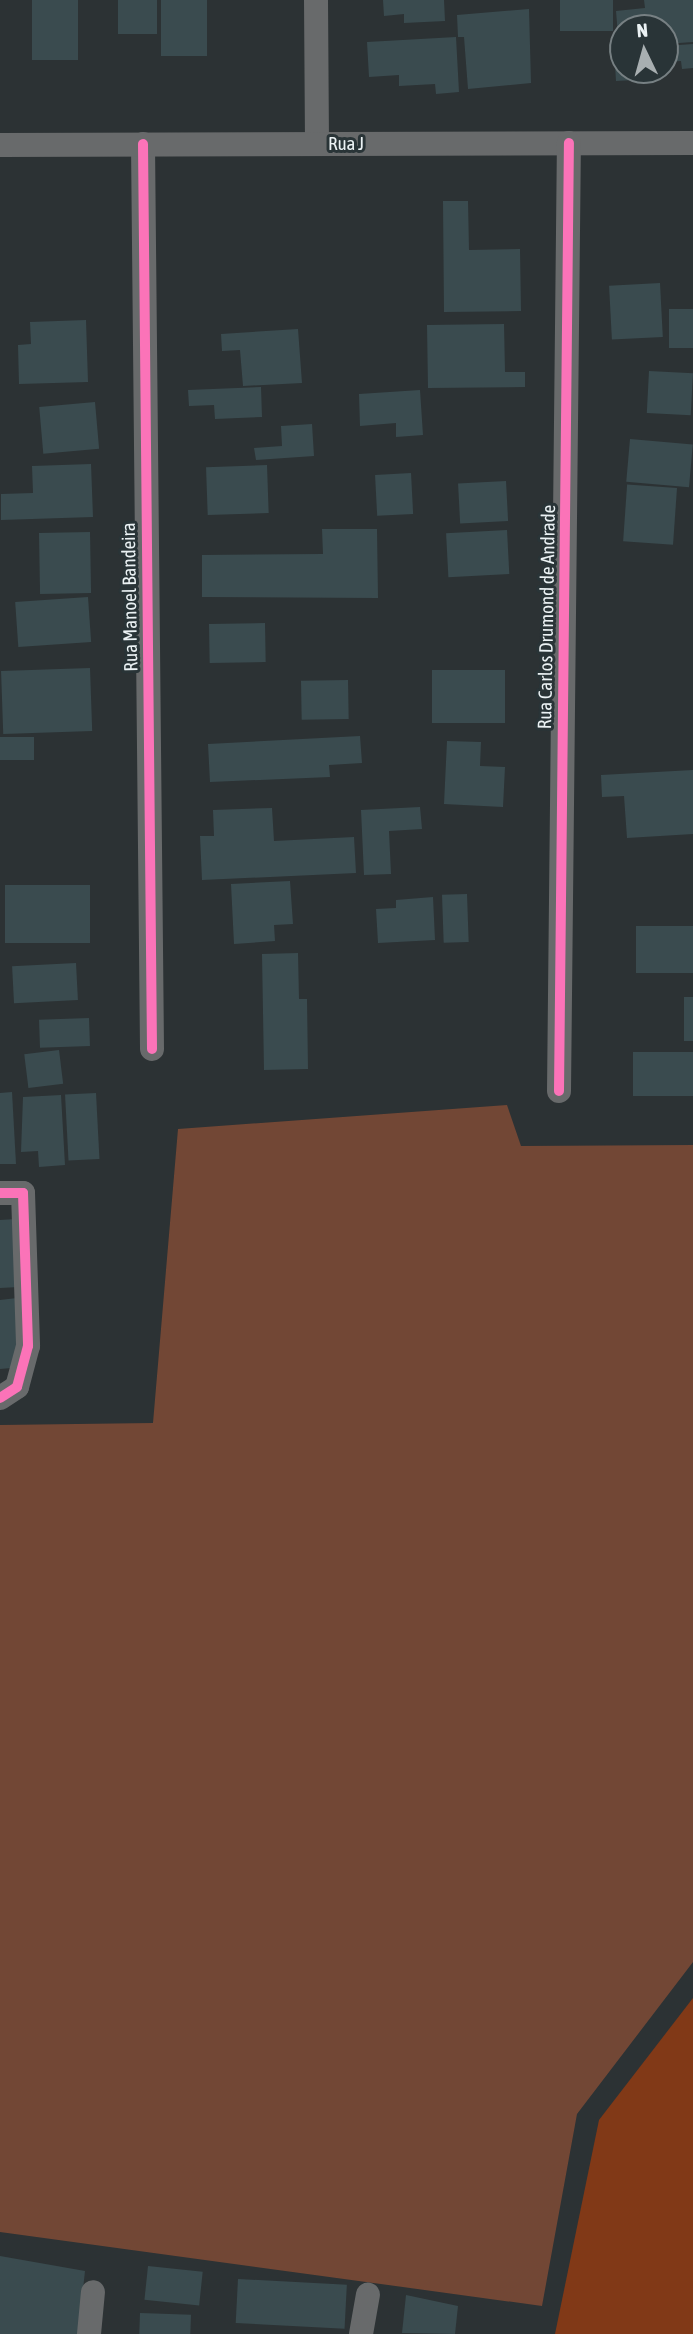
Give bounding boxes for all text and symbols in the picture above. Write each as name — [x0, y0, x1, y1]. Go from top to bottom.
north arrow — [609, 14, 679, 84]
text: N — [636, 19, 649, 42]
street label: Rua J — [328, 133, 364, 155]
street label: Rua Carlos Drumond de Andrade — [534, 505, 560, 729]
street label: Rua Manoel Bandeira — [117, 522, 143, 672]

